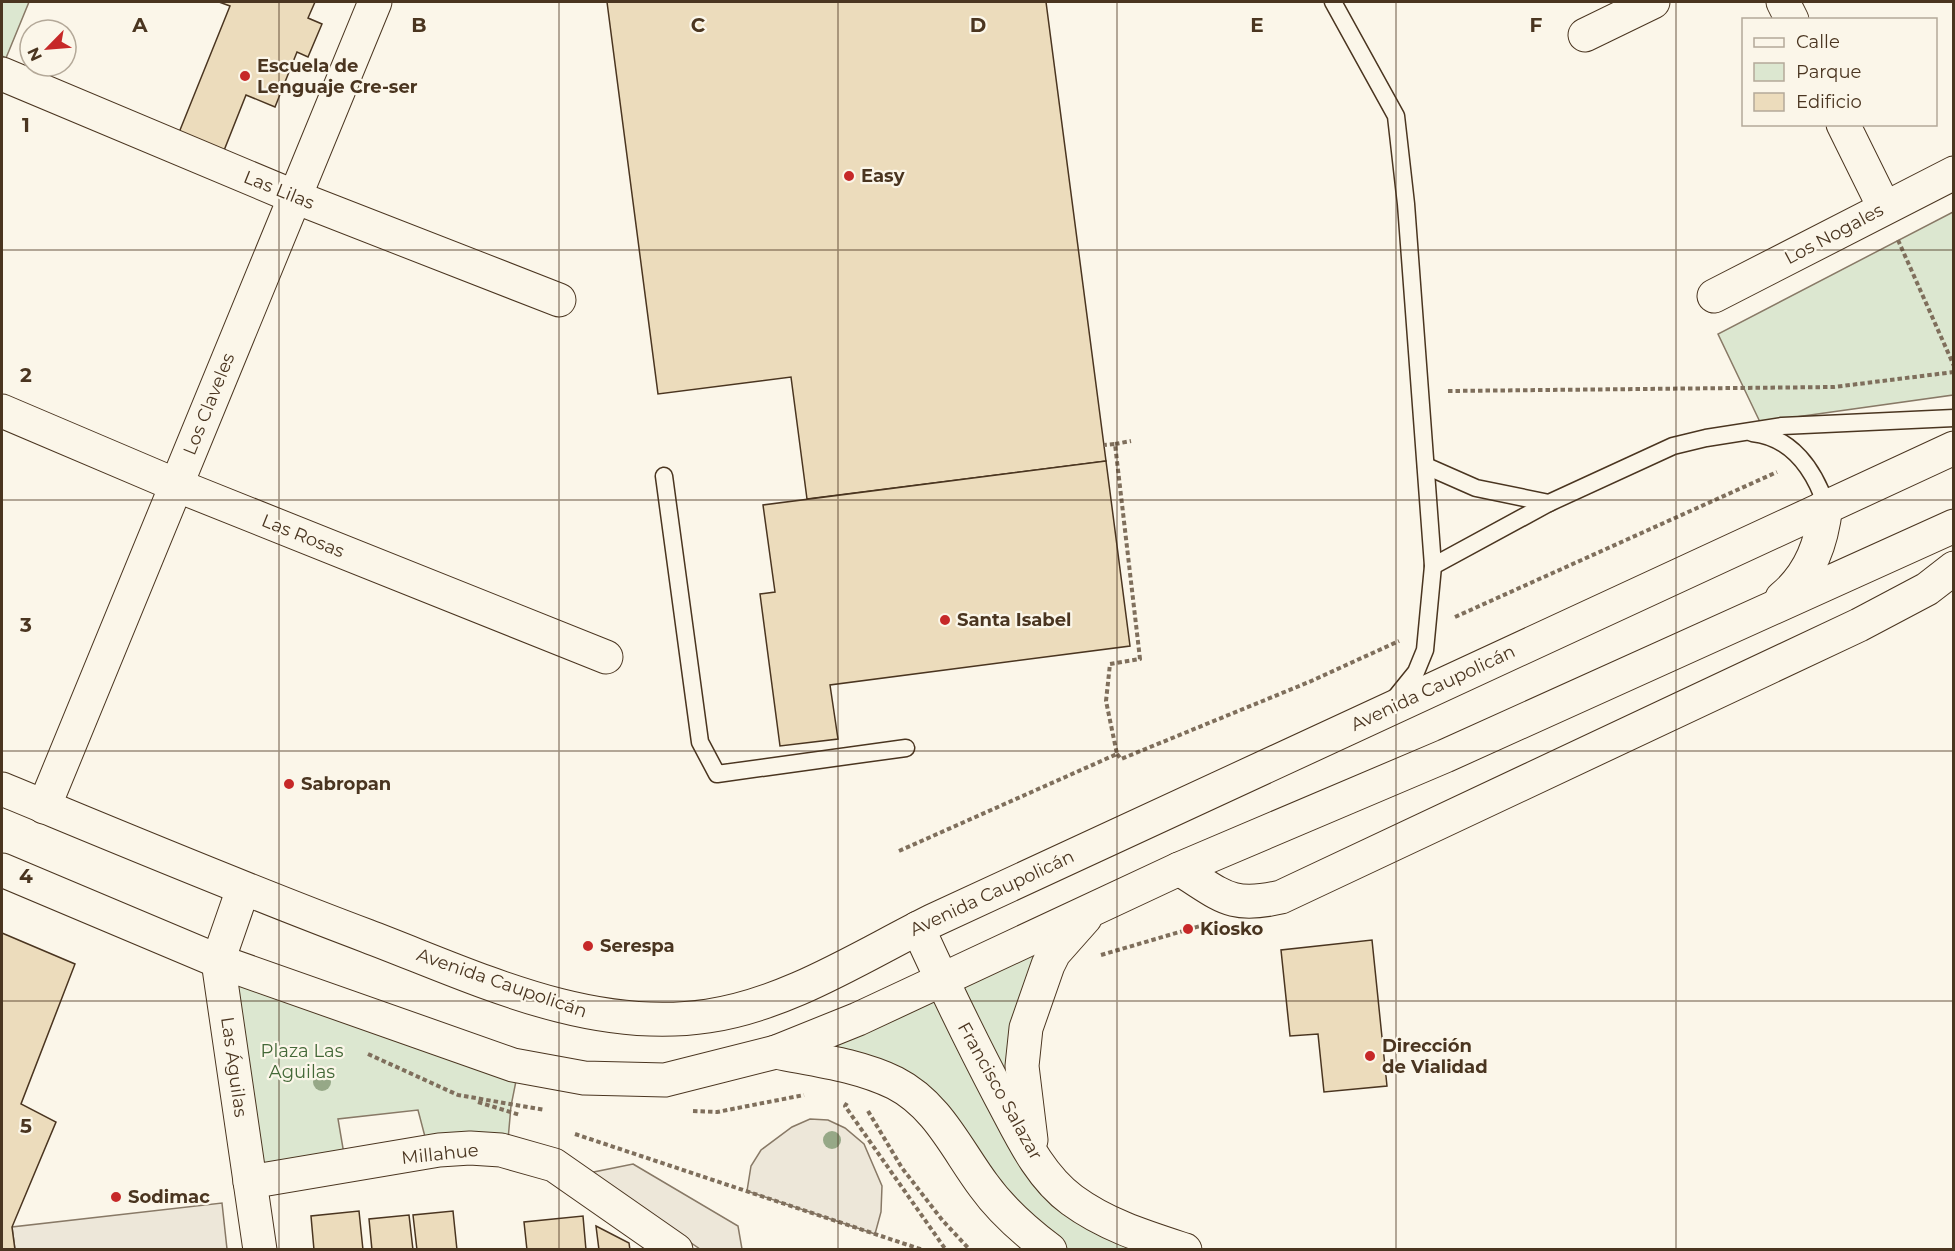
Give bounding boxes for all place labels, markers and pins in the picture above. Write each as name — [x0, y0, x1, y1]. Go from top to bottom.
place label: Escuela de Lenguaje Cre-ser — [257, 55, 418, 98]
marker: Escuela de Lenguaje Cre-ser — [238, 69, 252, 83]
place label: Easy — [861, 165, 905, 187]
marker: Easy — [842, 169, 856, 183]
place label: Santa Isabel — [957, 609, 1072, 631]
marker: Santa Isabel — [938, 613, 952, 627]
place label: Sabropan — [301, 773, 391, 795]
marker: Sabropan — [282, 777, 296, 791]
place label: Kiosko — [1200, 918, 1263, 940]
marker: Kiosko — [1181, 922, 1195, 936]
place label: Serespa — [600, 935, 675, 957]
marker: Serespa — [581, 939, 595, 953]
place label: Dirección de Vialidad — [1382, 1035, 1488, 1078]
marker: Dirección de Vialidad — [1363, 1049, 1377, 1063]
place label: Sodimac — [128, 1186, 210, 1208]
marker: Sodimac — [109, 1190, 123, 1204]

